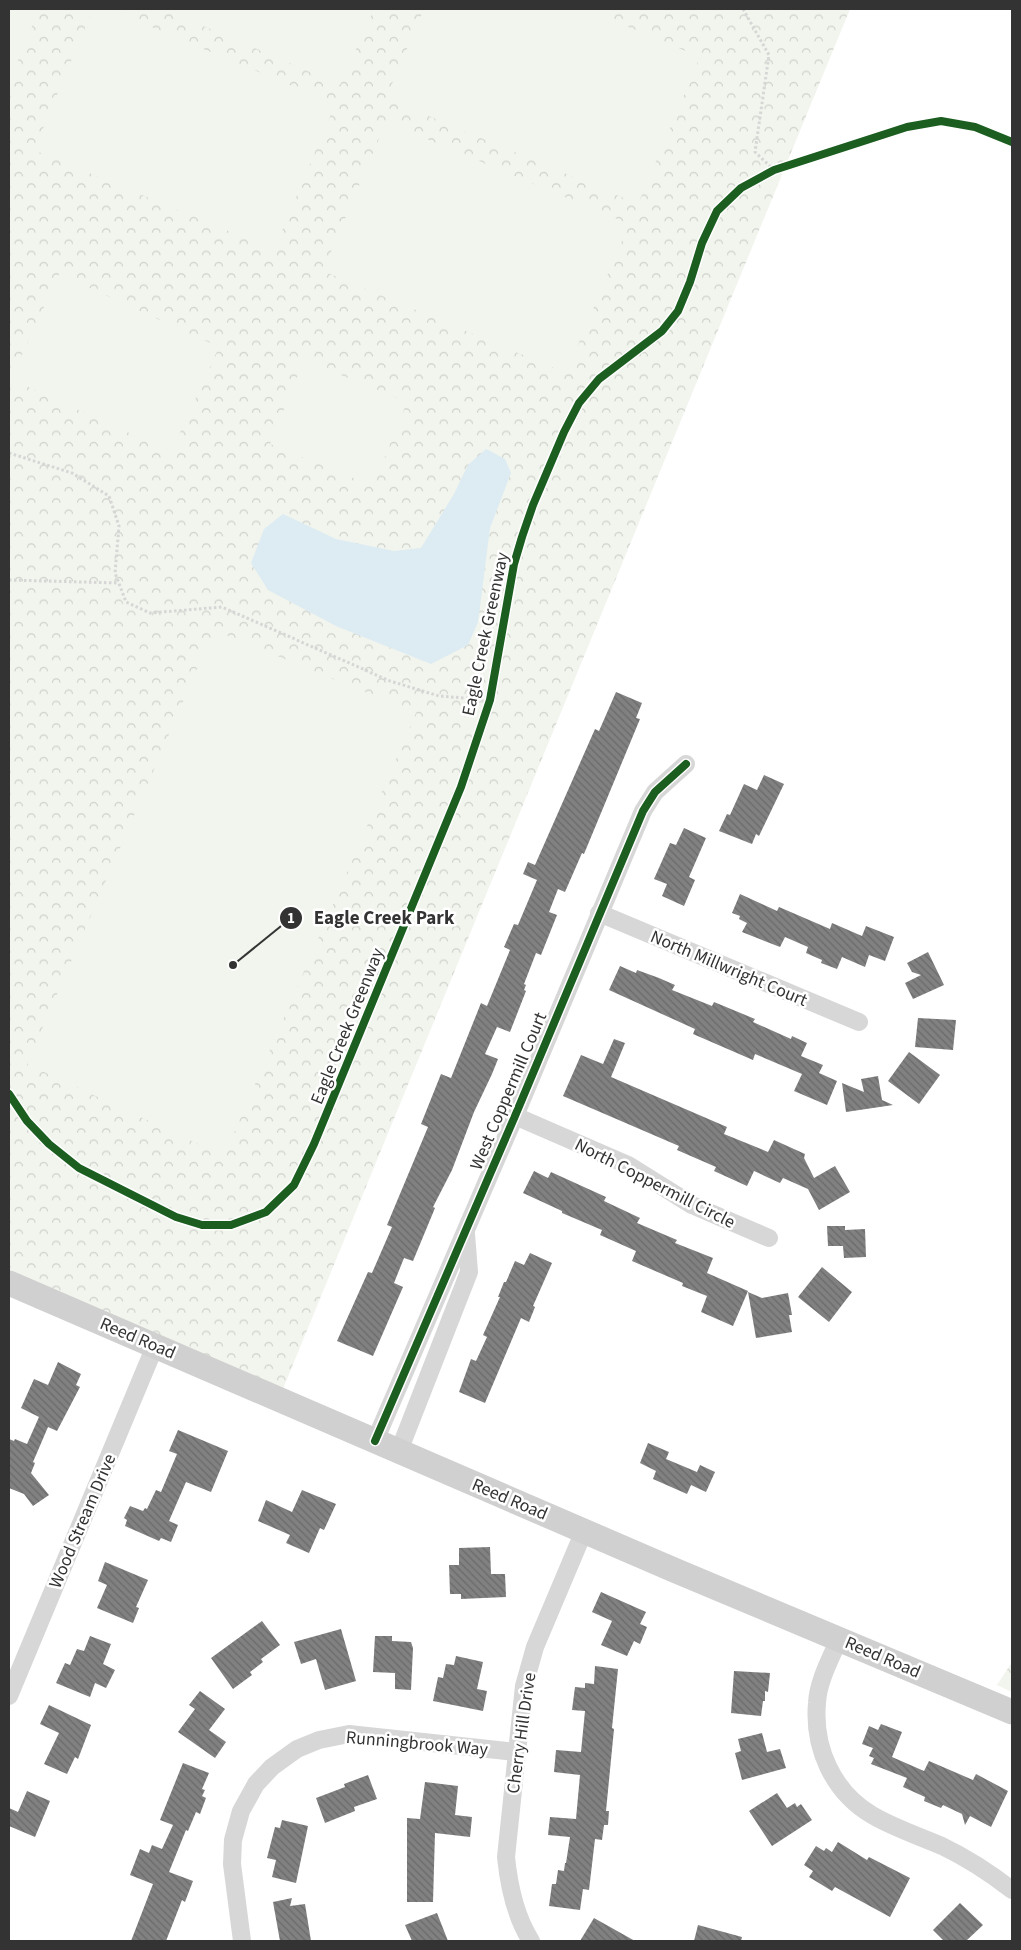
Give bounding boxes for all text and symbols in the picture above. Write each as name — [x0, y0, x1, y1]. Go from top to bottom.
street label: Eagle Creek Greenway — [456, 549, 515, 718]
callout: Eagle Creek Park — [278, 901, 464, 935]
text: Eagle Creek Park — [314, 905, 455, 932]
text: 1 — [287, 908, 295, 929]
street label: North Millwright Court — [647, 924, 811, 1013]
street label: Eagle Creek Greenway — [305, 944, 390, 1108]
street label: West Coppermill Court — [464, 1008, 553, 1174]
street label: North Coppermill Circle — [570, 1132, 739, 1235]
street label: Reed Road — [96, 1311, 180, 1366]
street label: Wood Stream Drive — [43, 1450, 122, 1592]
street label: Reed Road — [468, 1472, 552, 1527]
street label: Reed Road — [841, 1630, 925, 1685]
street label: Cherry Hill Drive — [501, 1671, 542, 1795]
street label: Runningbrook Way — [345, 1725, 490, 1762]

